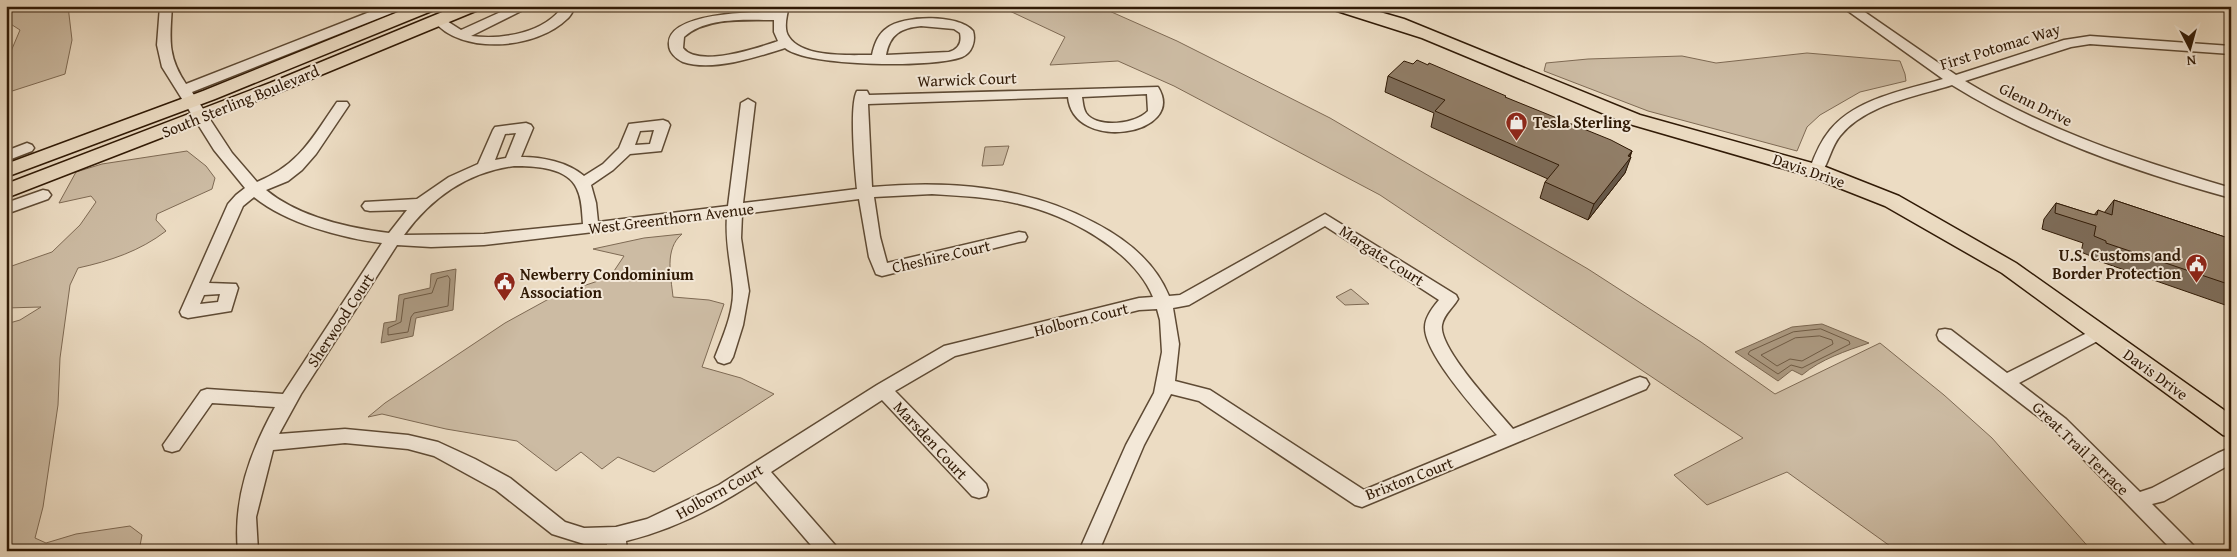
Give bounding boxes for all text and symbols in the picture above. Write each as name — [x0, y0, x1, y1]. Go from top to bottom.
street label: First Potomac Way — [1937, 16, 2063, 76]
north arrow — [2164, 22, 2214, 72]
text: N — [2185, 50, 2197, 71]
street label: South Sterling Boulevard — [158, 58, 323, 144]
street label: Warwick Court — [917, 65, 1017, 93]
street label: Glenn Drive — [1995, 76, 2077, 132]
shop icon: Tesla Sterling — [1505, 110, 1529, 141]
place label: Tesla Sterling — [1533, 110, 1631, 134]
street label: Davis Drive — [1770, 146, 1848, 194]
street label: West Greenthorn Avenue — [587, 196, 755, 240]
street label: Margate Court — [1335, 218, 1430, 292]
street label: Cheshire Court — [890, 233, 993, 279]
place label: U.S. Customs and Border Protection — [2052, 243, 2182, 285]
public building icon: U.S. Customs and Border Protection — [2185, 252, 2209, 283]
place label: Newberry Condominium Association — [520, 262, 694, 304]
street label: Sherwood Court — [300, 268, 380, 372]
public building icon: Newberry Condominium Association — [492, 271, 516, 302]
street label: Holborn Court — [1031, 296, 1131, 342]
street label: Davis Drive — [2118, 342, 2194, 406]
street label: Marsden Court — [888, 395, 974, 485]
street label: Great Trail Terrace — [2027, 395, 2135, 501]
street label: Brixton Court — [1362, 450, 1457, 506]
street label: Holborn Court — [671, 457, 767, 525]

